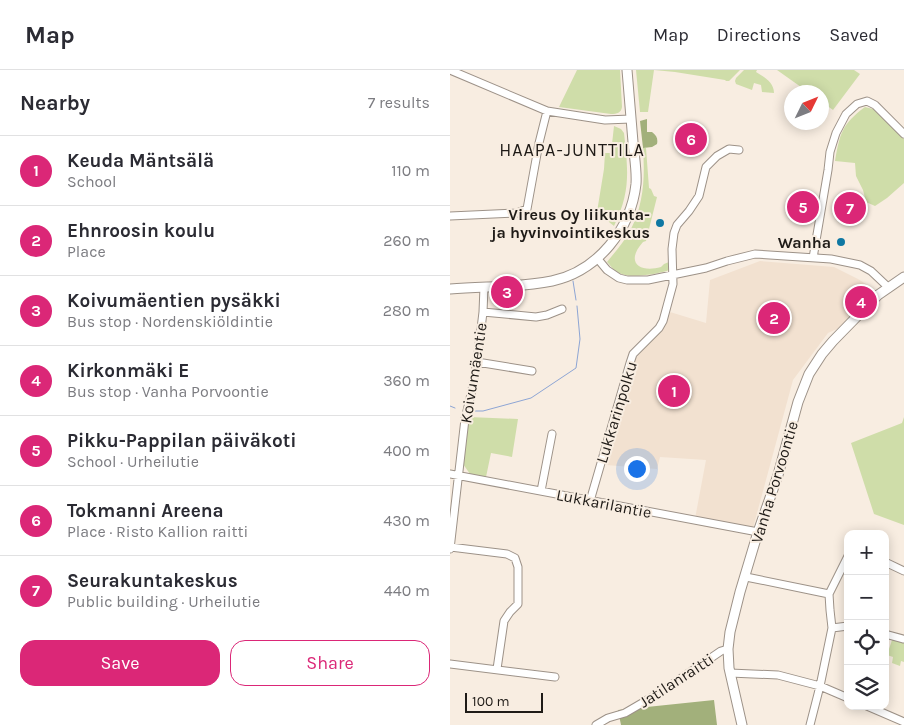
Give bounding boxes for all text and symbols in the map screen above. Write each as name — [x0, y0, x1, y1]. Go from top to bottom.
text: Map — [25, 21, 75, 49]
text: Map — [653, 24, 689, 46]
text: Directions — [717, 24, 801, 46]
text: Saved — [829, 24, 879, 46]
north arrow — [784, 85, 829, 130]
text: Nearby — [20, 91, 90, 115]
text: 7 results — [368, 93, 430, 112]
pin: 6 — [675, 120, 707, 158]
district label: HAAPA-JUNTTILA — [499, 139, 645, 161]
text: Keuda Mäntsälä — [67, 150, 214, 172]
text: 1 — [33, 161, 39, 180]
text: 110 m — [391, 161, 430, 180]
text: School — [67, 172, 117, 191]
pin: 5 — [787, 188, 819, 226]
pin: 7 — [834, 189, 866, 227]
place label: Vireus Oy liikunta- ja hyvinvointikeskus — [489, 205, 650, 242]
marker: Vireus Oy liikunta- ja hyvinvointikeskus — [654, 217, 666, 229]
text: Ehnroosin koulu — [67, 220, 215, 242]
text: 2 — [31, 231, 41, 250]
text: 260 m — [383, 231, 430, 250]
place label: Wanha — [778, 233, 831, 252]
marker: Wanha — [835, 236, 847, 248]
text: Place — [67, 242, 106, 261]
pin: 3 — [491, 273, 523, 311]
pin: 4 — [845, 283, 877, 321]
text: Koivumäentien pysäkki — [67, 290, 281, 312]
pin: 2 — [758, 299, 790, 337]
text: 3 — [31, 301, 41, 320]
text: 280 m — [383, 301, 430, 320]
text: Bus stop · Nordenskiöldintie — [67, 312, 273, 331]
street label: Koivumäentie — [456, 321, 491, 425]
street label: Lukkarinpolku — [592, 359, 641, 465]
text: Kirkonmäki E — [67, 360, 190, 382]
text: 4 — [31, 371, 41, 390]
text: 360 m — [383, 371, 430, 390]
pin: 1 — [658, 372, 690, 410]
text: Bus stop · Vanha Porvoontie — [67, 382, 269, 401]
street label: Vanha Porvoontie — [747, 419, 802, 546]
text: Pikku-Pappilan päiväkoti — [67, 430, 296, 452]
text: 5 — [31, 441, 41, 460]
text: 400 m — [383, 441, 430, 460]
text: School · Urheilutie — [67, 452, 199, 471]
your location — [624, 456, 650, 482]
street label: Lukkarilantie — [555, 485, 653, 522]
text: Tokmanni Areena — [67, 500, 224, 522]
text: 6 — [31, 511, 41, 530]
text: 430 m — [383, 511, 430, 530]
text: Place · Risto Kallion raitti — [67, 522, 248, 541]
map controls — [844, 530, 889, 710]
button: + — [844, 530, 889, 575]
text: Seurakuntakeskus — [67, 570, 238, 592]
button: − — [844, 575, 889, 620]
text: 7 — [32, 581, 40, 600]
text: 440 m — [384, 581, 430, 600]
text: Public building · Urheilutie — [67, 592, 260, 611]
button: locate — [844, 620, 889, 665]
button: Save — [20, 640, 220, 686]
button: Share — [230, 640, 430, 686]
street label: Jatilanraitti — [635, 649, 717, 712]
button: layers — [844, 665, 889, 710]
scale bar — [465, 690, 542, 713]
text: 100 m — [472, 693, 510, 710]

